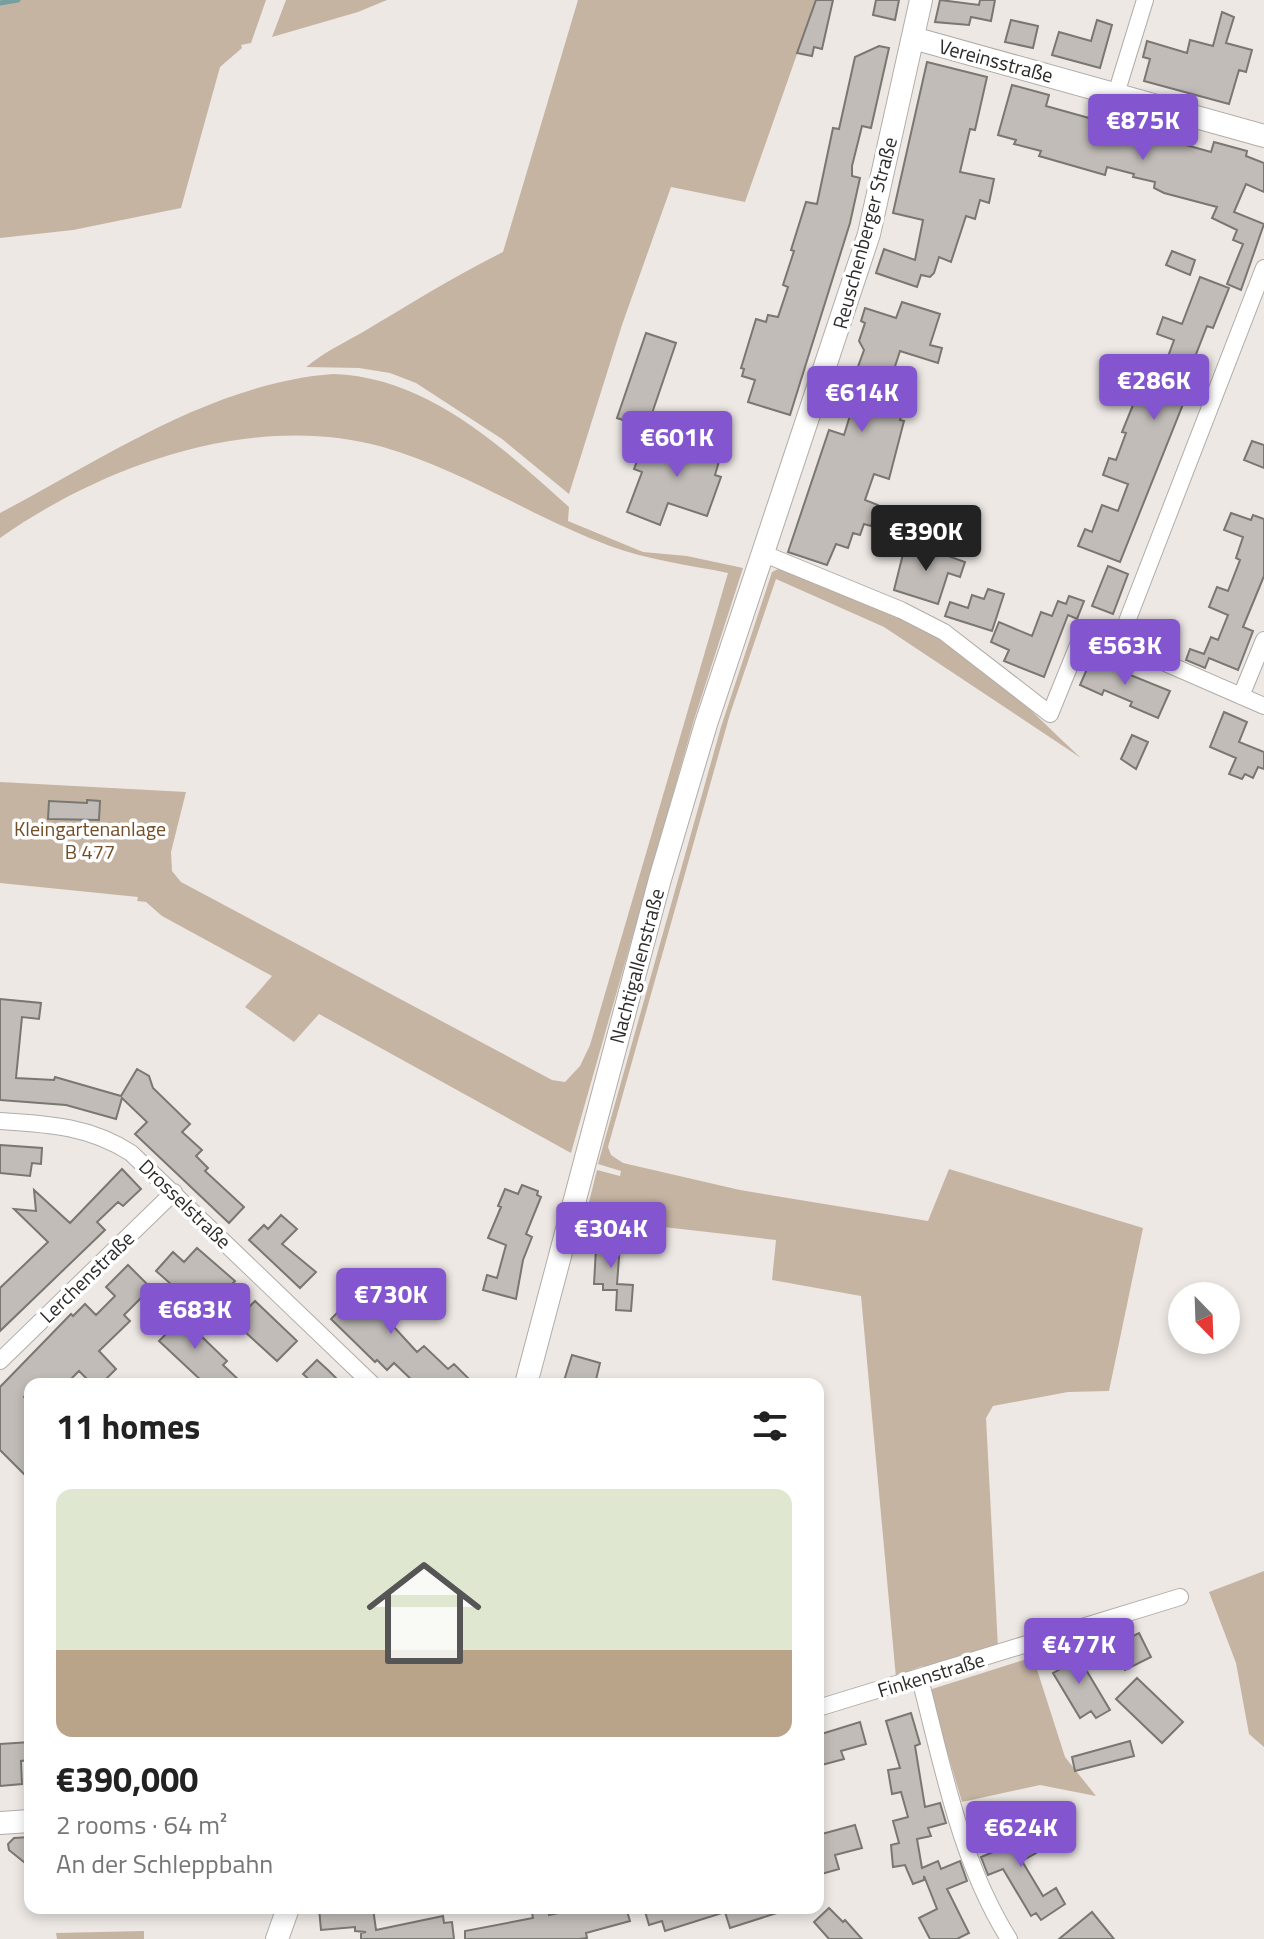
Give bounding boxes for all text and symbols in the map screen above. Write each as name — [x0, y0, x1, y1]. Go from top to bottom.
street label: Vereinsstraße — [936, 30, 1057, 91]
pin: €875K — [1087, 94, 1199, 162]
text: €875K — [1106, 100, 1180, 139]
street label: Reuschenberger Straße — [824, 133, 905, 332]
pin: €286K — [1098, 354, 1210, 422]
text: €286K — [1117, 360, 1191, 399]
pin: €614K — [806, 366, 918, 434]
text: €614K — [825, 372, 899, 411]
pin: €601K — [621, 411, 733, 479]
text: €601K — [640, 417, 714, 456]
pin: €390K — [870, 505, 982, 573]
text: €390K — [889, 511, 963, 550]
pin: €563K — [1069, 619, 1181, 687]
text: €563K — [1088, 625, 1162, 664]
park label: Kleingartenanlage B 477 — [14, 813, 166, 867]
street label: Nachtigallenstraße — [601, 885, 672, 1047]
street label: Drosselstraße — [132, 1151, 239, 1256]
pin: €304K — [555, 1202, 667, 1270]
text: €304K — [574, 1208, 648, 1247]
street label: Lerchenstraße — [32, 1223, 141, 1330]
pin: €730K — [335, 1268, 447, 1336]
text: €730K — [354, 1274, 428, 1313]
north arrow — [1168, 1282, 1240, 1354]
map controls — [1168, 1282, 1240, 1354]
pin: €683K — [139, 1283, 251, 1351]
text: €683K — [158, 1289, 232, 1328]
text: 11 homes — [56, 1400, 200, 1452]
icon: filters — [748, 1404, 792, 1448]
icon: home — [352, 1541, 496, 1685]
pin: €477K — [1023, 1618, 1135, 1686]
text: €477K — [1042, 1624, 1116, 1663]
street label: Finkenstraße — [873, 1644, 988, 1706]
text: €390,000 — [56, 1753, 198, 1805]
pin: €624K — [965, 1801, 1077, 1869]
text: 2 rooms · 64 m² — [56, 1805, 227, 1844]
text: €624K — [984, 1807, 1058, 1846]
text: An der Schleppbahn — [56, 1844, 273, 1883]

